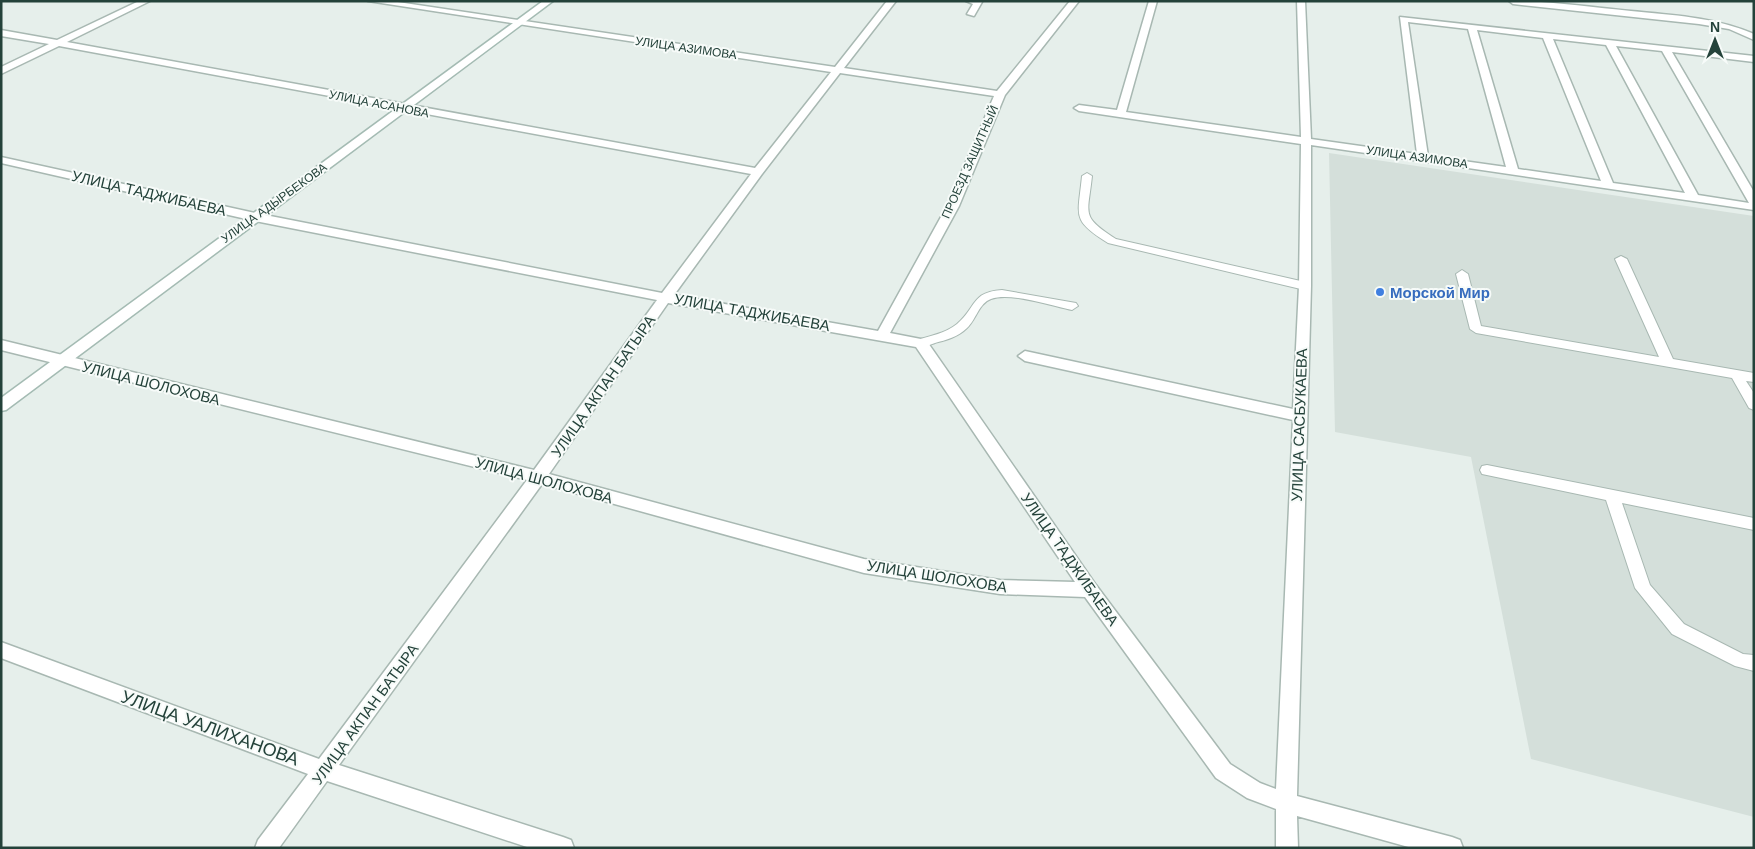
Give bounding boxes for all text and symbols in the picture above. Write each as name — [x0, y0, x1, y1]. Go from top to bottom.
north arrow — [1690, 15, 1740, 65]
text: N — [1710, 19, 1720, 35]
street label: УЛИЦА АЗИМОВА — [634, 34, 738, 62]
street label: УЛИЦА АСАНОВА — [328, 87, 430, 121]
street label: ПРОЕЗД ЗАЩИТНЫЙ — [938, 103, 1001, 221]
street label: УЛИЦА АЗИМОВА — [1365, 143, 1469, 171]
street label: УЛИЦА АДЫРБЕКОВА — [219, 160, 329, 246]
street label: УЛИЦА ТАДЖИБАЕВА — [70, 167, 228, 219]
place label: Морской Мир — [1390, 284, 1490, 301]
marker: Морской Мир — [1374, 286, 1386, 298]
street label: УЛИЦА ТАДЖИБАЕВА — [673, 290, 831, 334]
street label: УЛИЦА АКПАН БАТЫРА — [547, 312, 659, 460]
street label: УЛИЦА САСБУКАЕВА — [1288, 348, 1310, 502]
street label: УЛИЦА ШОЛОХОВА — [80, 358, 222, 408]
street label: УЛИЦА ШОЛОХОВА — [473, 453, 615, 507]
street label: УЛИЦА ТАДЖИБАЕВА — [1018, 489, 1122, 629]
street label: УЛИЦА ШОЛОХОВА — [866, 557, 1008, 595]
street label: УЛИЦА АКПАН БАТЫРА — [308, 641, 422, 787]
street label: УЛИЦА УАЛИХАНОВА — [118, 687, 302, 769]

